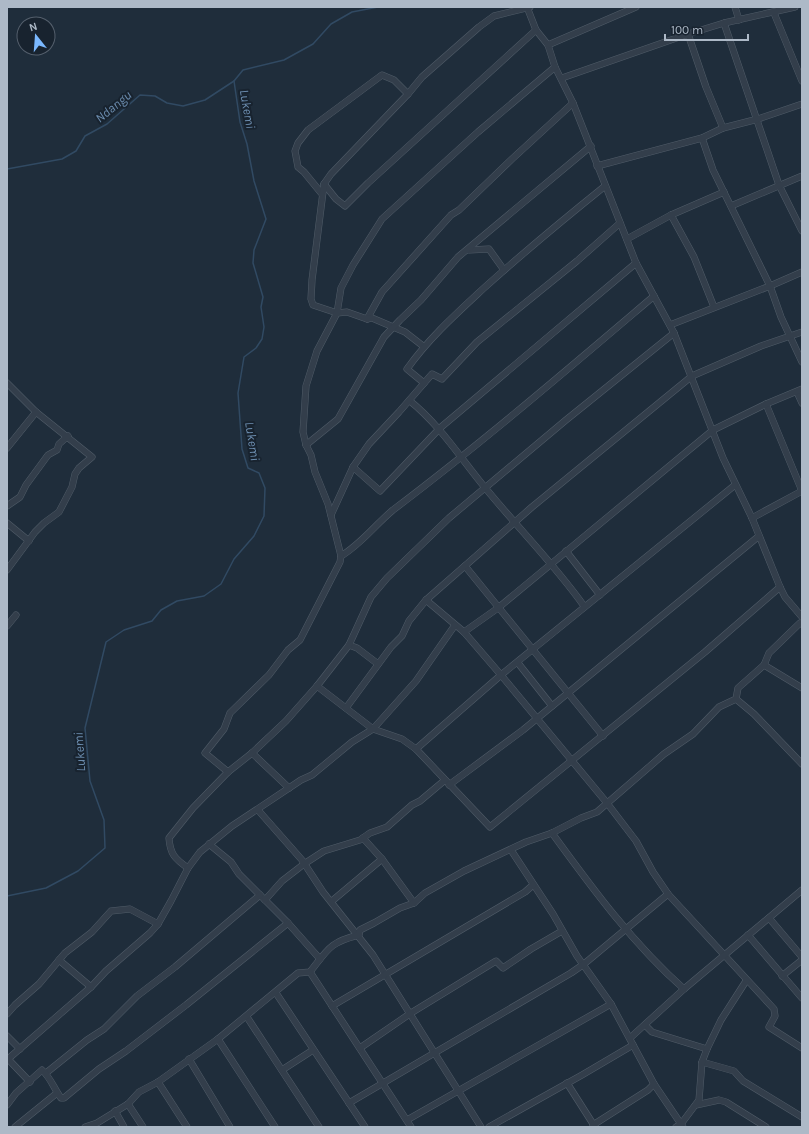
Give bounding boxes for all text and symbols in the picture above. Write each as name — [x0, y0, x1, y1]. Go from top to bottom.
north arrow — [16, 16, 56, 56]
scale bar — [665, 16, 748, 42]
text: N — [28, 20, 39, 34]
text: 100 m — [671, 23, 703, 37]
water label: Ndangu — [92, 87, 134, 126]
water label: Lukemi — [237, 88, 258, 130]
water label: Lukemi — [242, 420, 263, 462]
water label: Lukemi — [71, 731, 88, 772]

